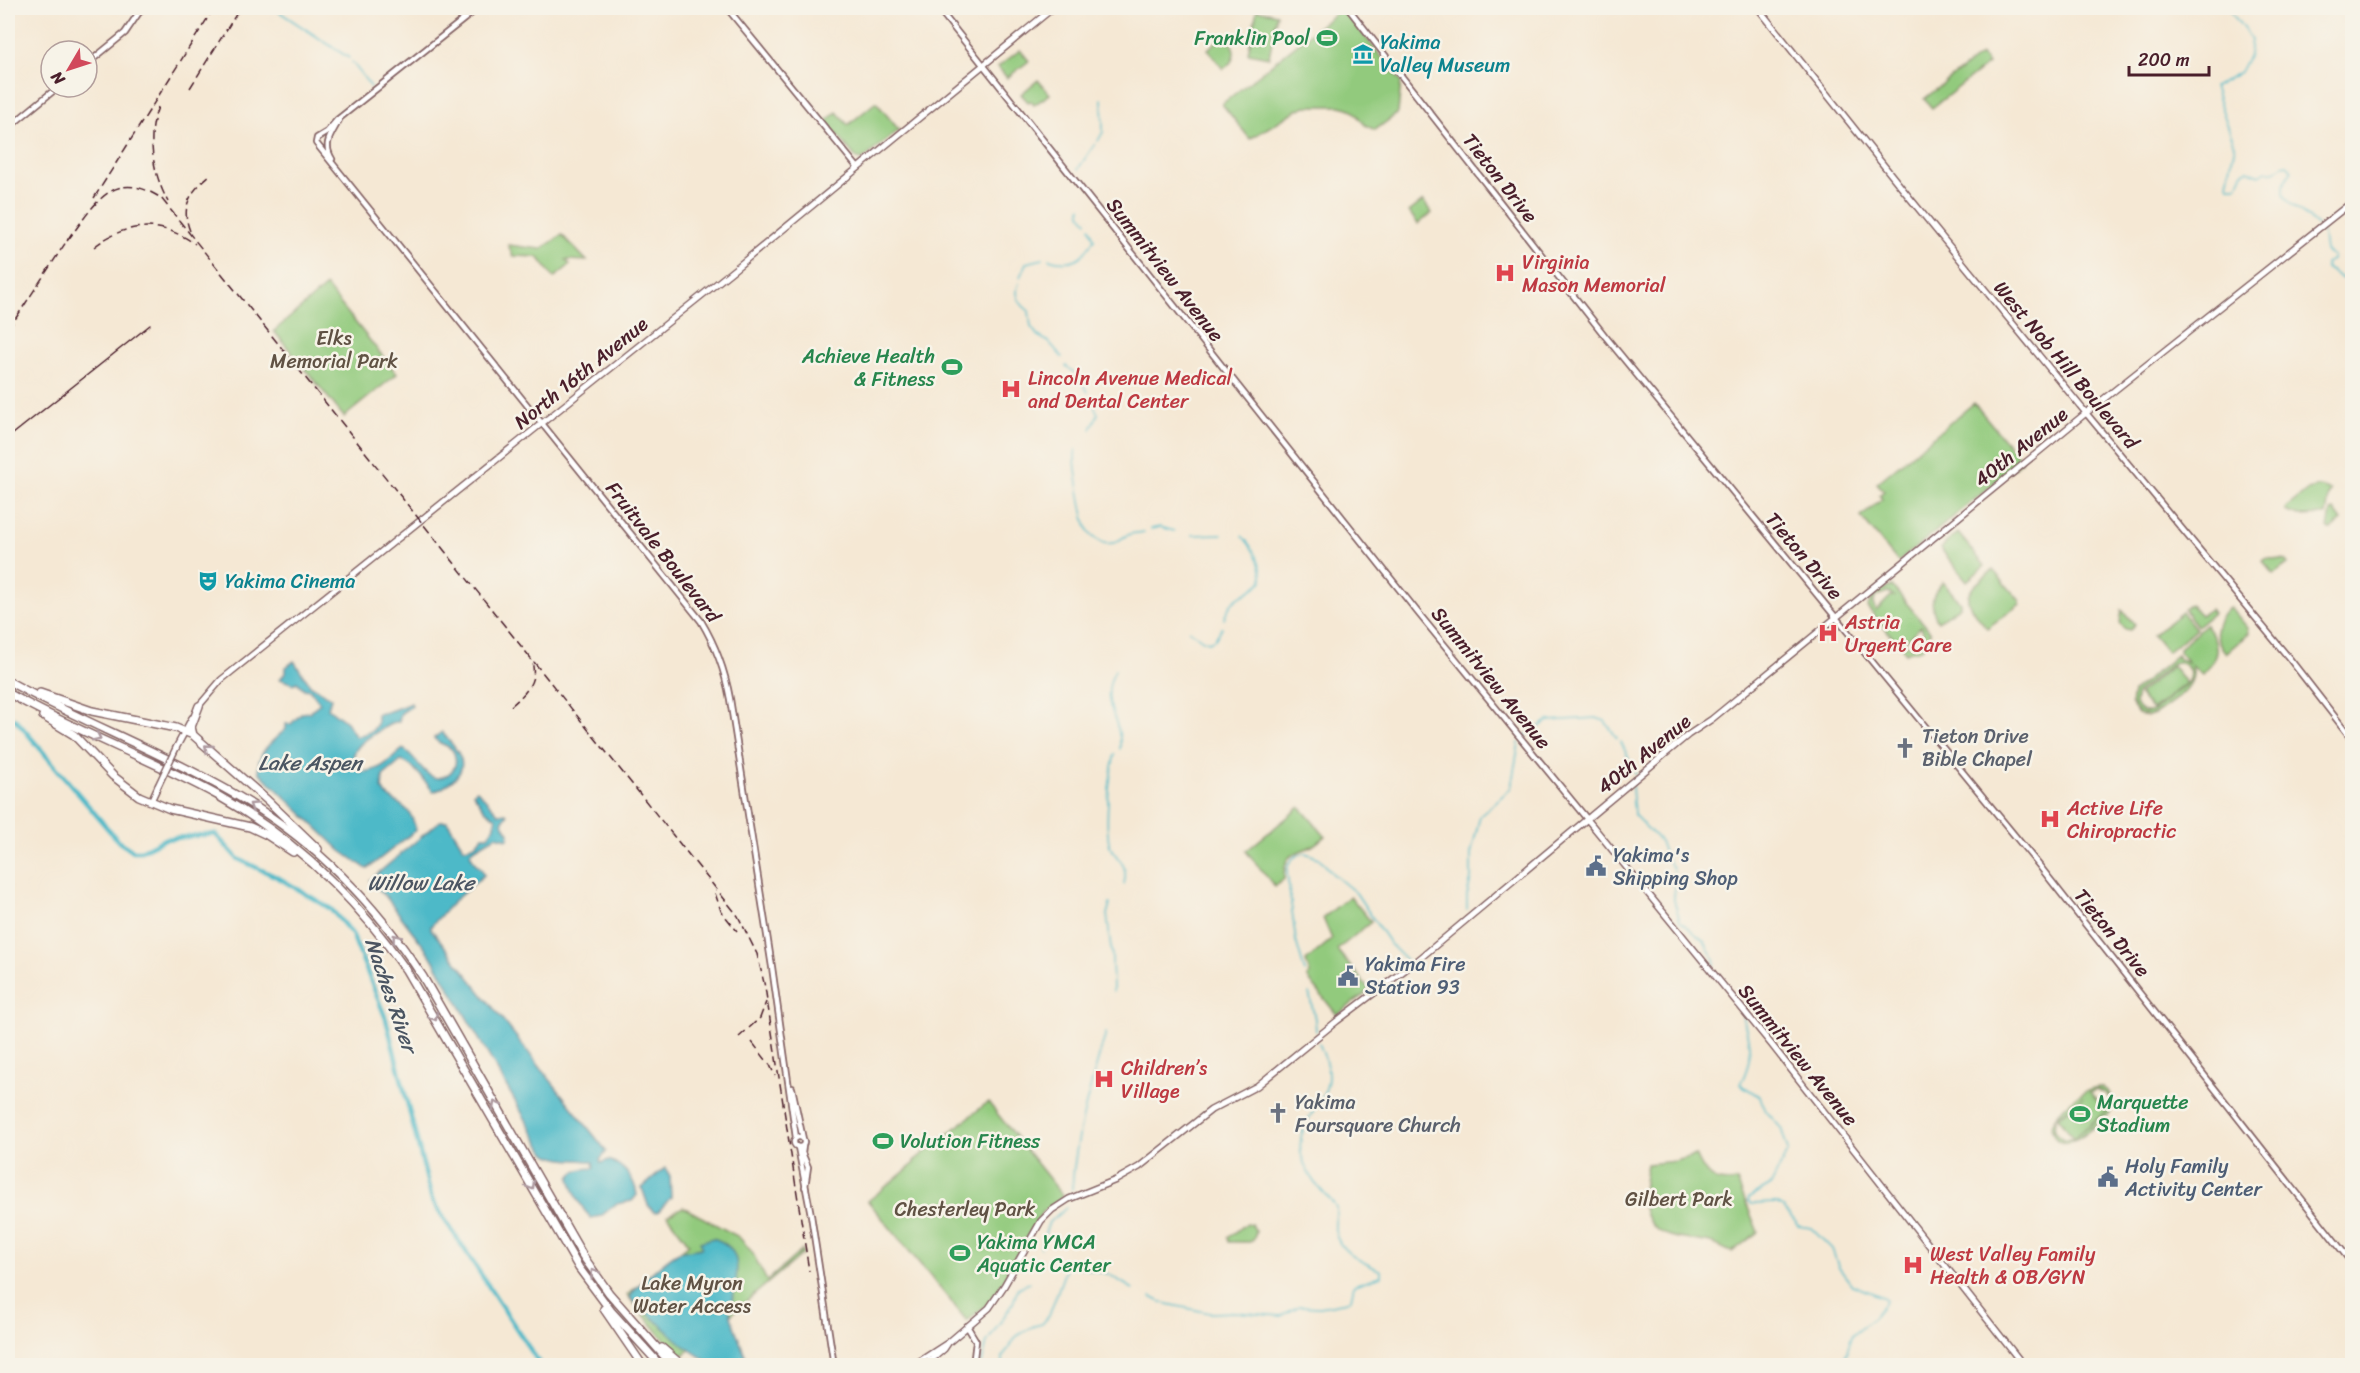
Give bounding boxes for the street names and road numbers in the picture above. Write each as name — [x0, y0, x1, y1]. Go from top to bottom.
street label: Tieton Drive — [1453, 125, 1547, 231]
street label: Summitview Avenue — [1097, 190, 1233, 350]
street label: West Nob Hill Boulevard — [1984, 272, 2149, 459]
street label: North 16th Avenue — [506, 307, 656, 438]
street label: 40th Avenue — [1966, 397, 2076, 496]
street label: Fruitvale Boulevard — [596, 473, 731, 632]
street label: Tieton Drive — [1756, 504, 1852, 608]
street label: Summitview Avenue — [1422, 599, 1560, 757]
street label: 40th Avenue — [1589, 704, 1699, 803]
street label: Tieton Drive — [2065, 880, 2159, 986]
street label: Summitview Avenue — [1729, 976, 1867, 1134]

